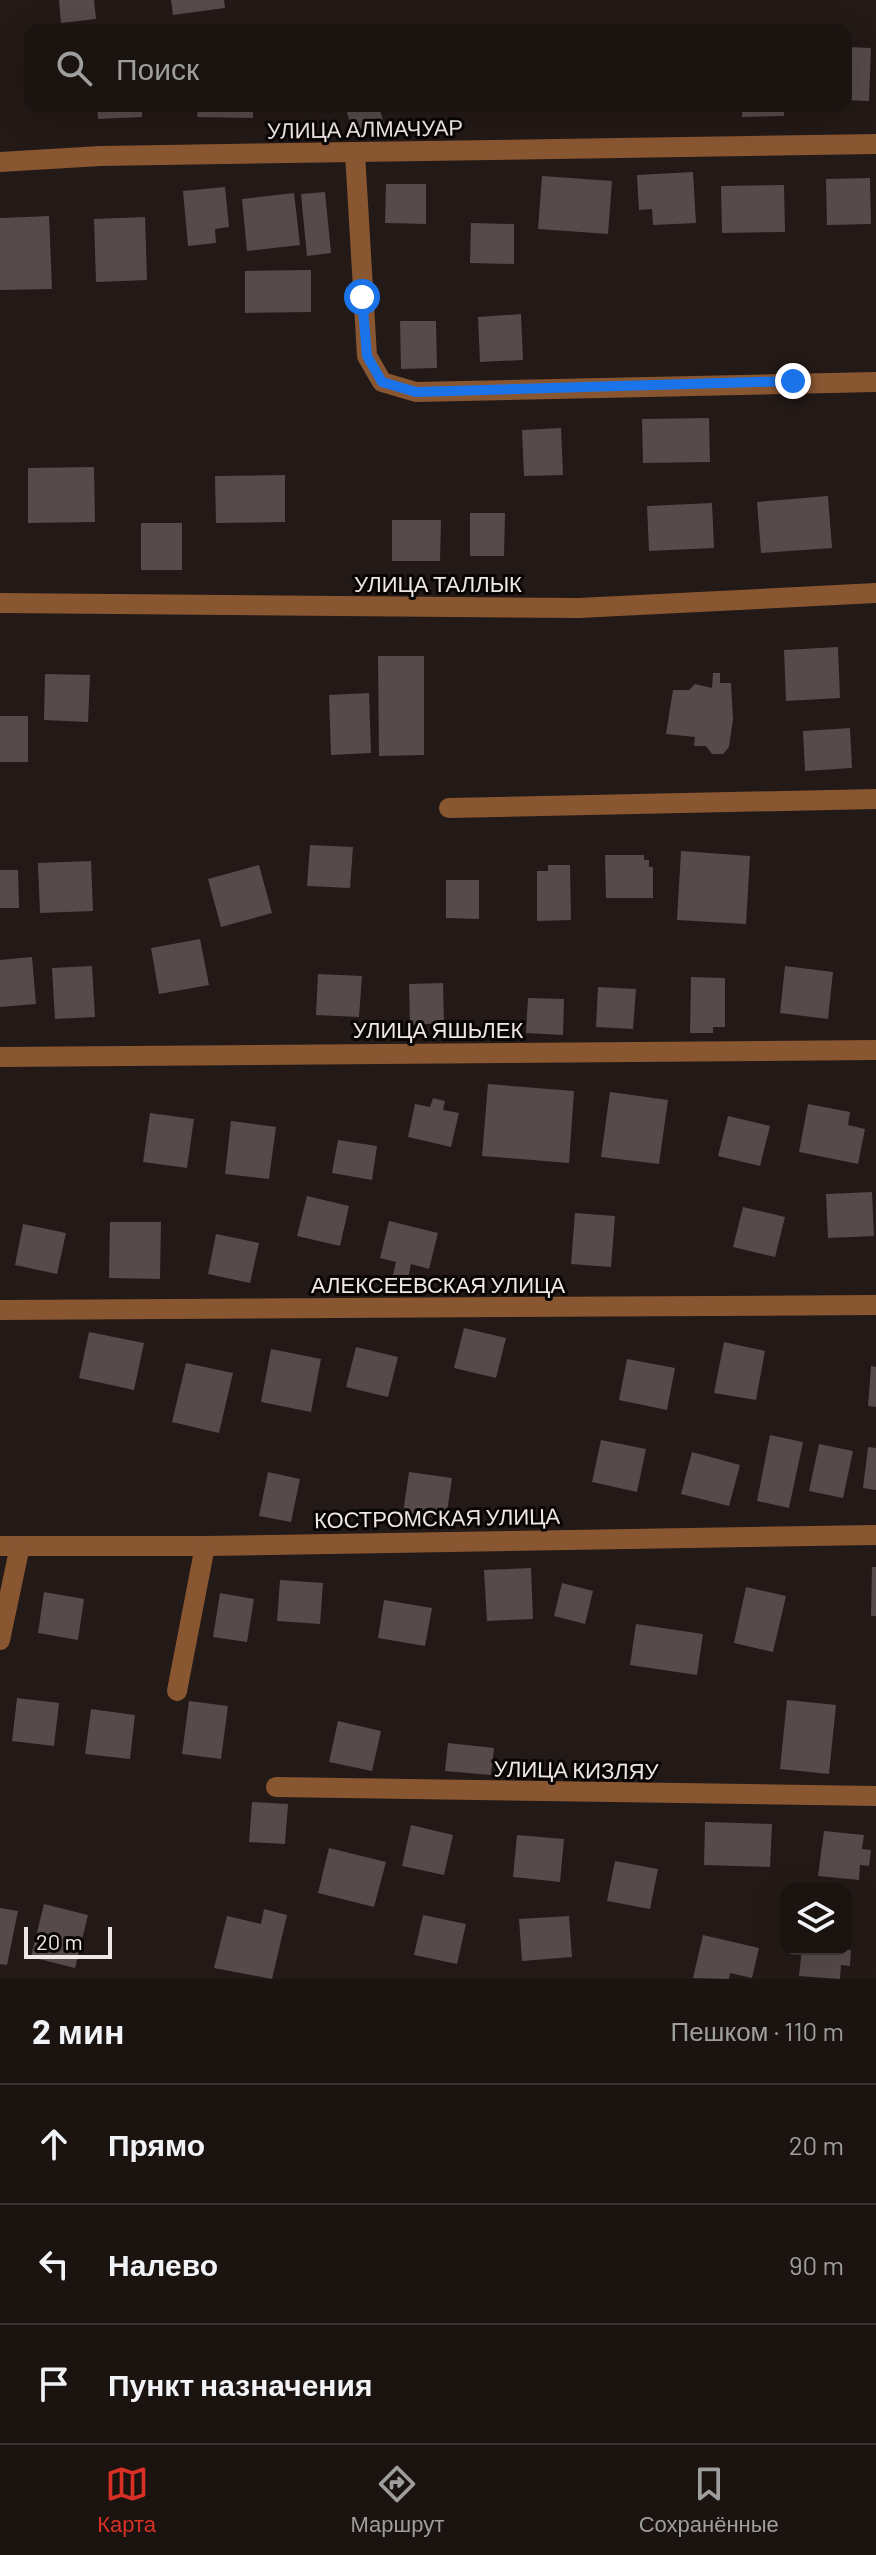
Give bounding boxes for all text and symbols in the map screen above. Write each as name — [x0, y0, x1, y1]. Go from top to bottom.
search box — [24, 24, 852, 112]
icon: search — [52, 46, 96, 90]
text: Поиск — [116, 50, 199, 86]
street label: УЛИЦА АЛМАЧУАР — [267, 113, 463, 144]
route start — [344, 279, 380, 315]
route end — [775, 363, 811, 399]
street label: УЛИЦА ТАЛЛЫК — [354, 570, 522, 597]
street label: УЛИЦА ЯШЬЛЕК — [353, 1016, 523, 1043]
street label: АЛЕКСЕЕВСКАЯ УЛИЦА — [311, 1271, 565, 1298]
street label: КОСТРОМСКАЯ УЛИЦА — [314, 1502, 561, 1533]
street label: УЛИЦА КИЗЛЯУ — [493, 1755, 660, 1784]
map controls — [780, 1883, 852, 1955]
button: layers — [780, 1883, 852, 1955]
scale bar — [24, 1923, 112, 1959]
text: 20 m — [36, 1928, 83, 1954]
text: 2 мин — [32, 2010, 124, 2051]
text: Пешком · 110 m — [670, 2015, 844, 2046]
icon: ahead — [32, 2122, 76, 2166]
text: Прямо — [108, 2126, 205, 2162]
text: 20 m — [789, 2129, 844, 2160]
icon: left — [32, 2242, 76, 2286]
text: Налево — [108, 2246, 218, 2282]
text: 90 m — [789, 2249, 844, 2280]
icon: arrive — [32, 2362, 76, 2406]
text: Пункт назначения — [108, 2366, 372, 2402]
tab: Карта — [97, 2462, 156, 2538]
tab: Маршрут — [351, 2462, 444, 2538]
tab: Сохранённые — [639, 2462, 779, 2538]

